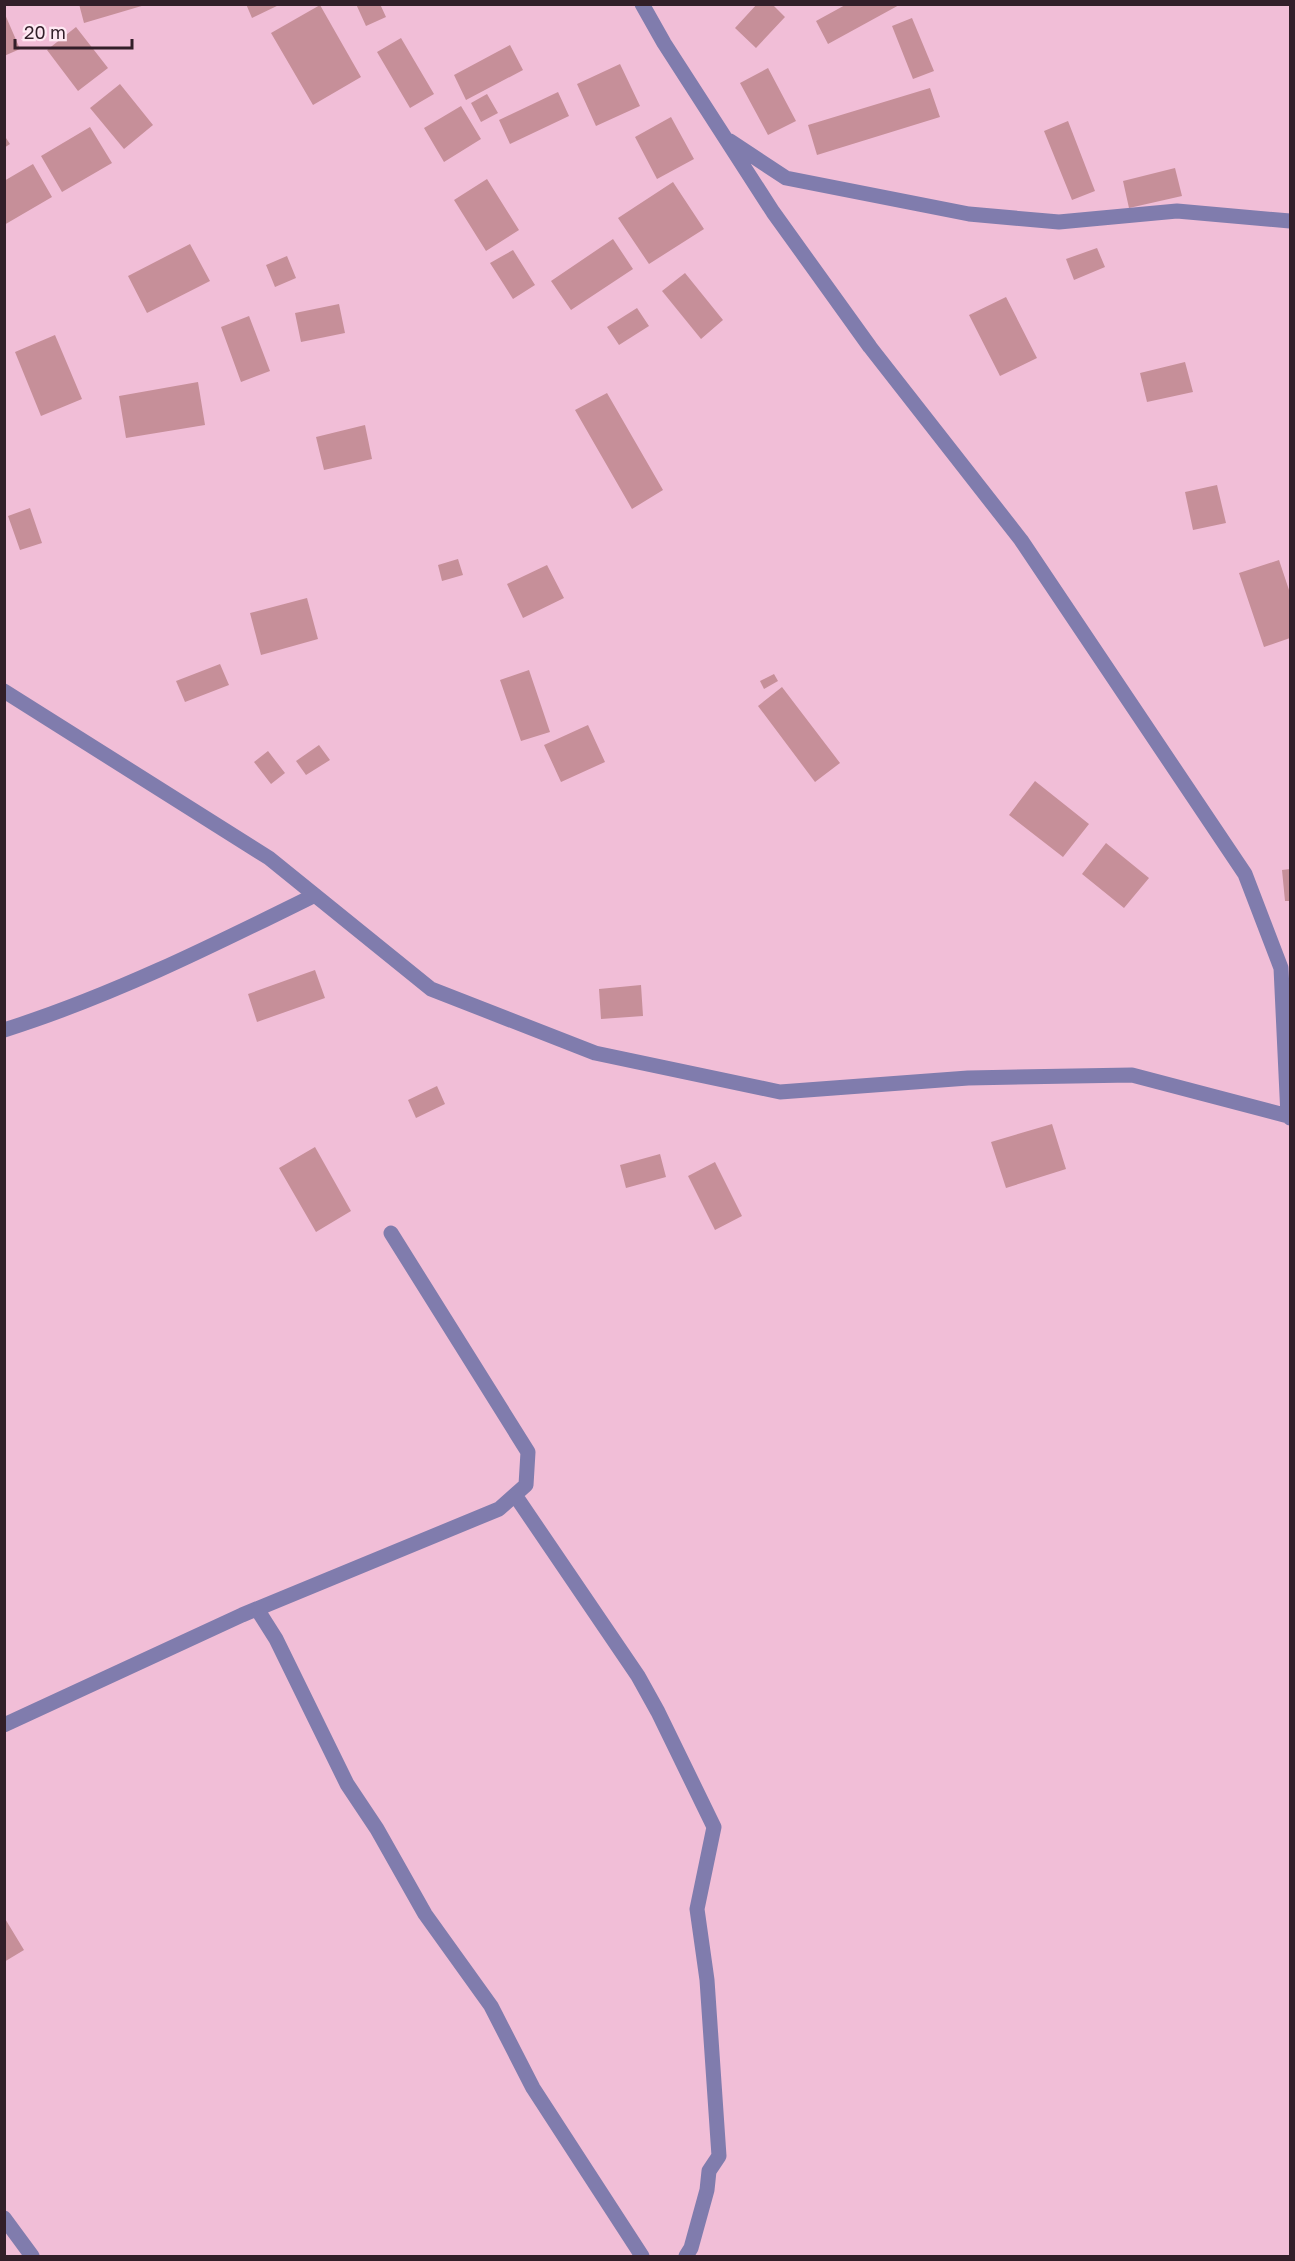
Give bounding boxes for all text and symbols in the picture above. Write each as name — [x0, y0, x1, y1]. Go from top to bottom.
scale bar — [15, 12, 132, 50]
text: 20 m — [24, 21, 66, 43]

